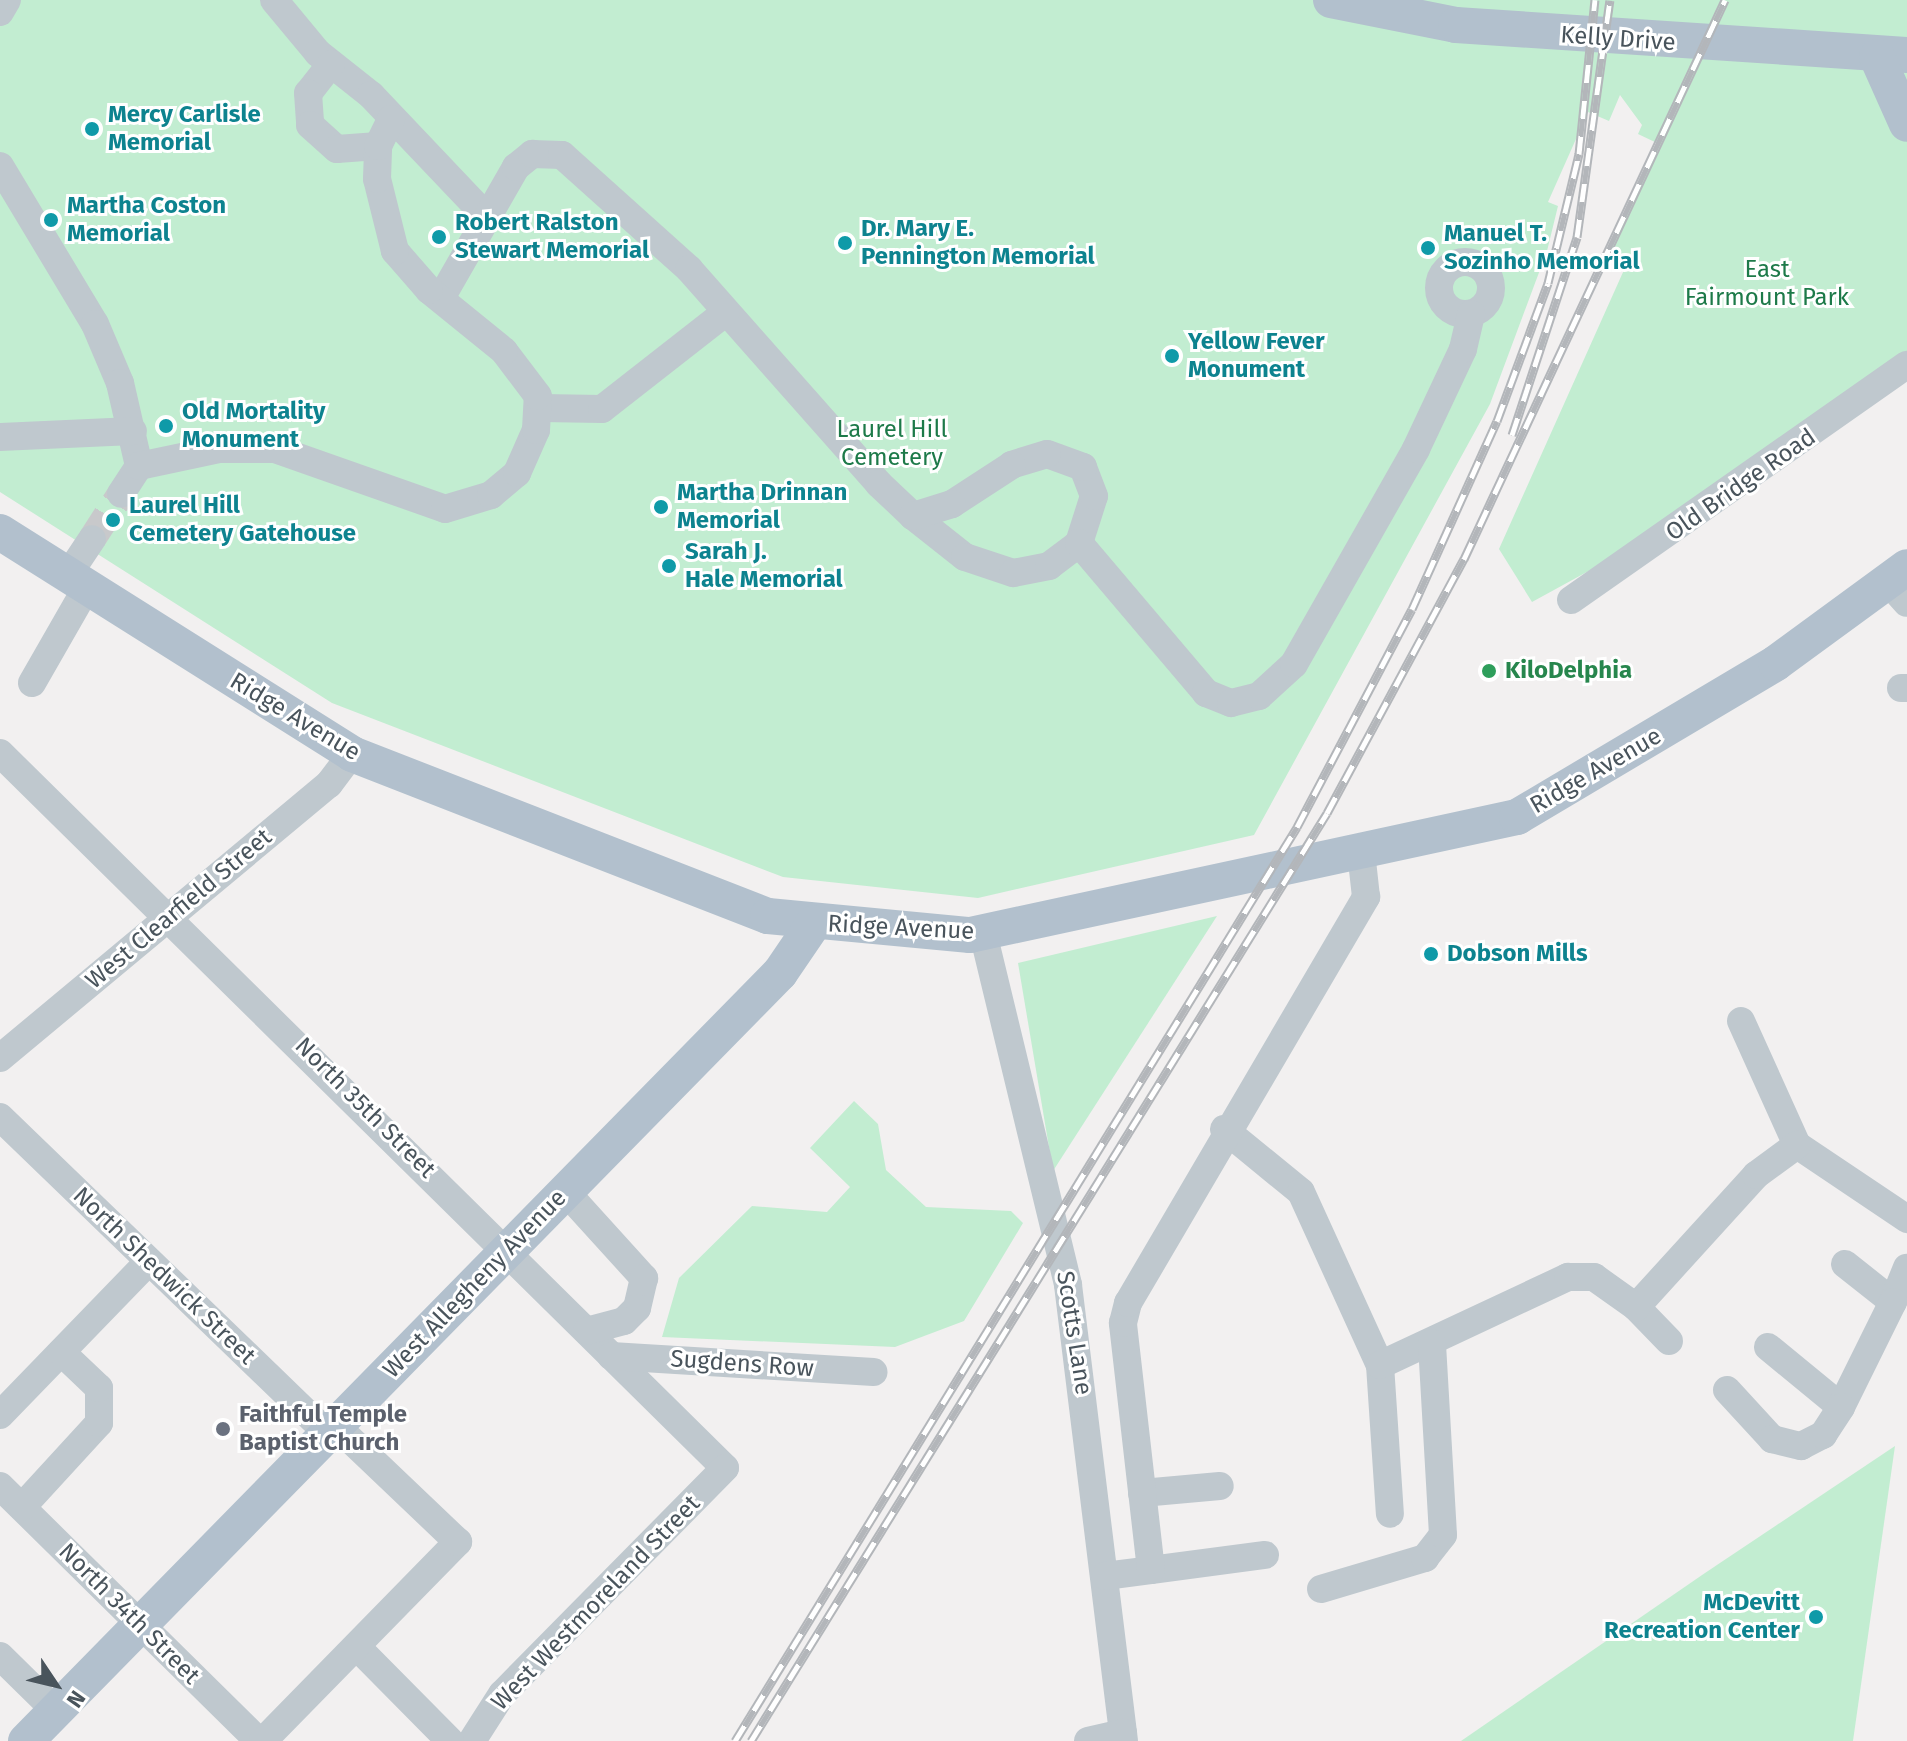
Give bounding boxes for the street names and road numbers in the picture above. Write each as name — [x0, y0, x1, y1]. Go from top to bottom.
street label: Kelly Drive — [1560, 21, 1676, 57]
street label: Old Bridge Road — [1661, 423, 1821, 547]
street label: Ridge Avenue — [225, 667, 365, 767]
street label: Ridge Avenue — [1525, 722, 1667, 820]
street label: West Clearfield Street — [80, 823, 278, 995]
street label: Ridge Avenue — [827, 910, 975, 946]
street label: North 35th Street — [289, 1032, 441, 1184]
street label: North Shedwick Street — [67, 1181, 261, 1371]
street label: West Allegheny Avenue — [377, 1184, 573, 1384]
street label: Scotts Lane — [1050, 1269, 1098, 1397]
street label: Sugdens Row — [669, 1345, 815, 1383]
street label: West Westmoreland Street — [486, 1490, 706, 1716]
street label: North 34th Street — [52, 1537, 206, 1691]

